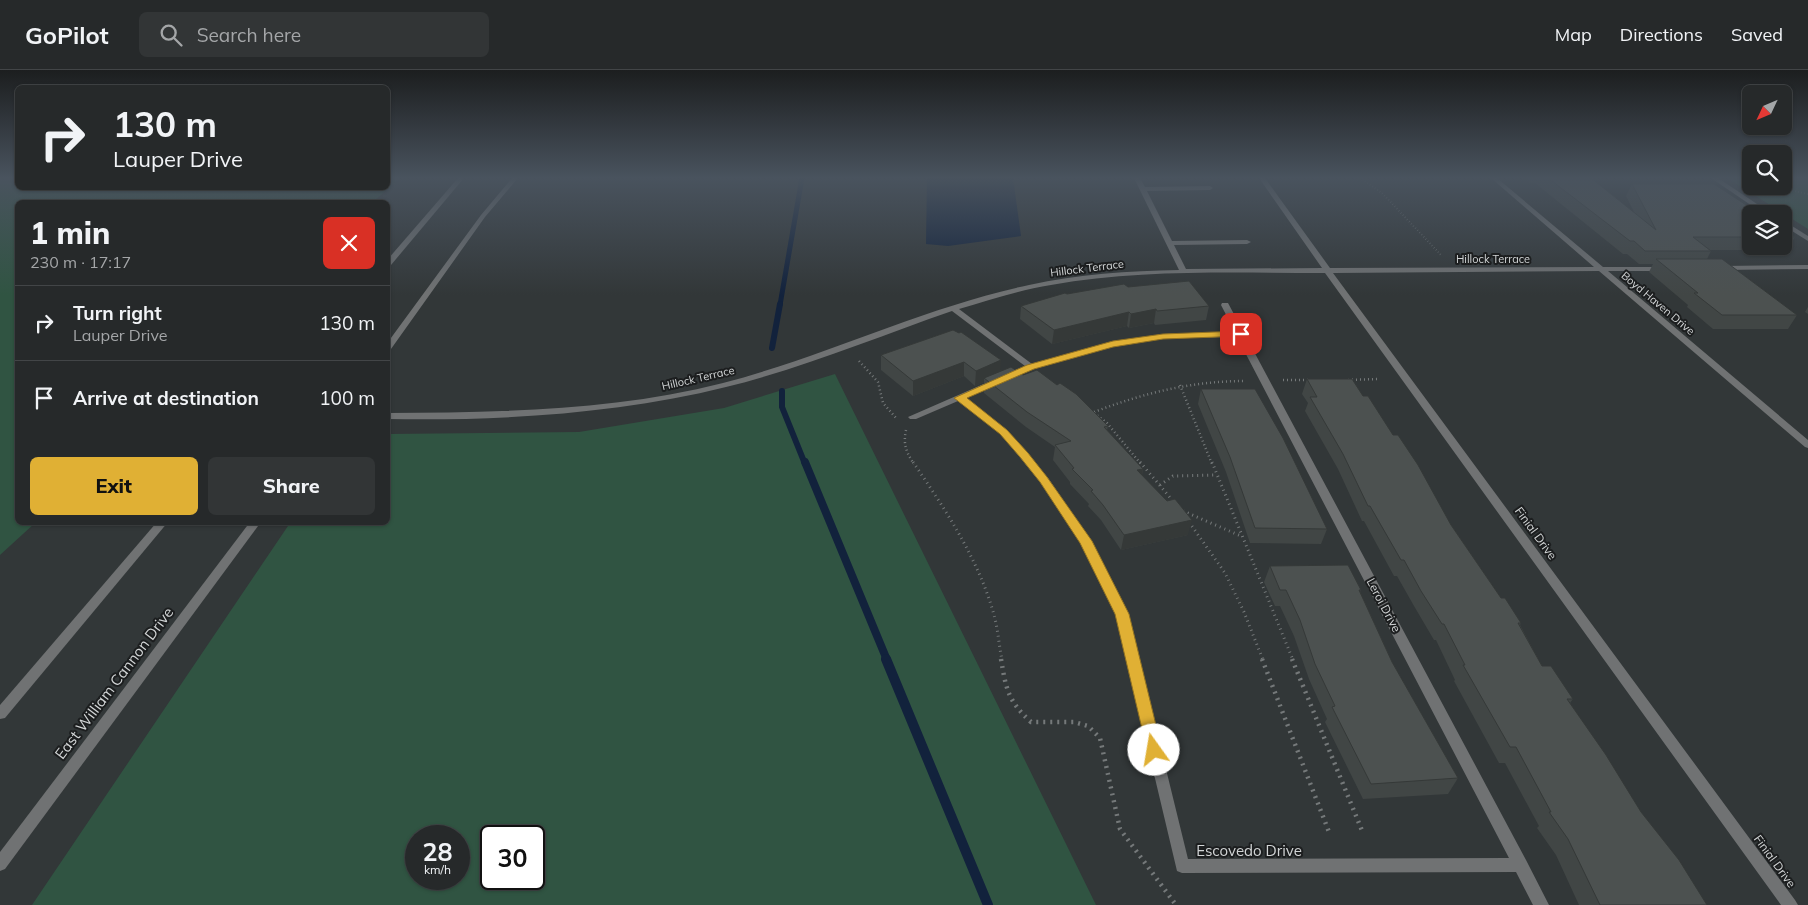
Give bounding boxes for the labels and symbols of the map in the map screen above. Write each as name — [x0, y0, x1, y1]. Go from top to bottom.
north arrow — [1742, 85, 1792, 135]
street label: Hillock Terrace — [1456, 252, 1530, 266]
street label: Hillock Terrace — [1049, 257, 1125, 279]
street label: Boyd Haven Drive — [1618, 268, 1698, 338]
pin — [1220, 313, 1262, 355]
street label: Hillock Terrace — [660, 363, 736, 393]
street label: Finial Drive — [1512, 504, 1560, 562]
street label: Leroi Drive — [1363, 575, 1405, 635]
street label: East William Cannon Drive — [51, 603, 177, 763]
position arrow — [1127, 723, 1179, 775]
speed limit sign: 30 — [480, 825, 545, 890]
street label: Finial Drive — [1751, 832, 1799, 890]
street label: Escovedo Drive — [1196, 841, 1302, 860]

